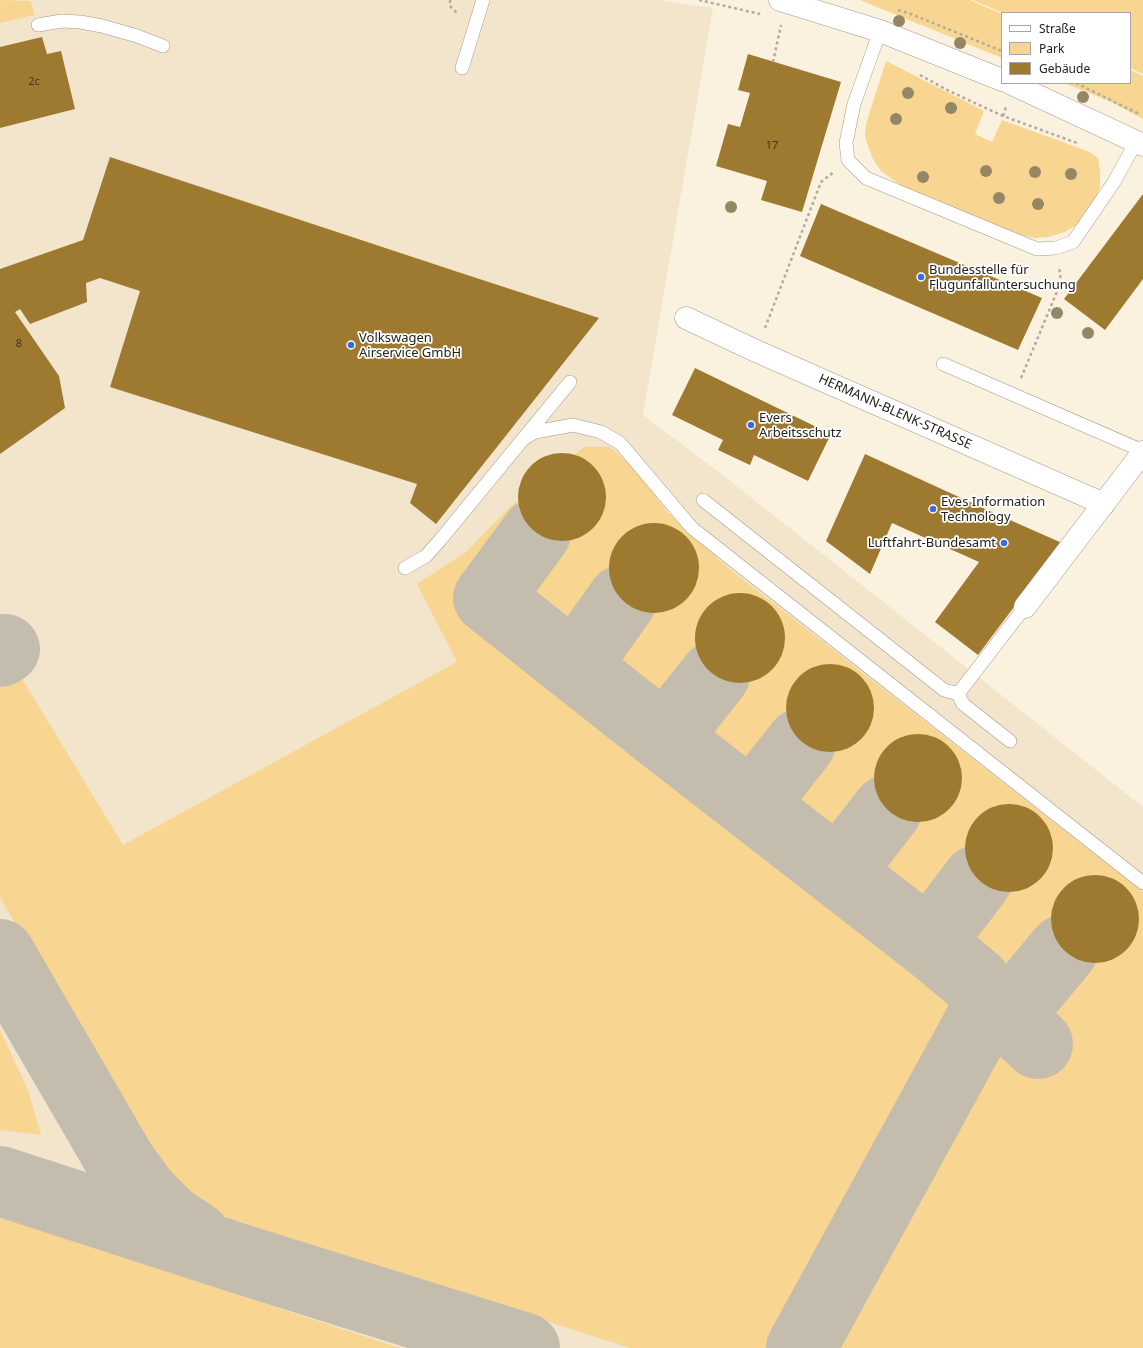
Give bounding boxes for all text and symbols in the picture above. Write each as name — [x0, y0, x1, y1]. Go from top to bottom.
legend — [1001, 12, 1131, 84]
text: Straße — [1039, 20, 1076, 37]
text: Park — [1039, 40, 1064, 57]
text: Gebäude — [1039, 60, 1090, 77]
house number: 2c — [28, 75, 40, 89]
house number: 17 — [766, 139, 778, 153]
place label: Bundesstelle für Flugunfalluntersuchung — [929, 262, 1076, 293]
marker: Bundesstelle für Flugunfalluntersuchung — [916, 272, 926, 282]
place label: Volkswagen Airservice GmbH — [359, 330, 461, 361]
house number: 8 — [16, 337, 22, 351]
marker: Volkswagen Airservice GmbH — [346, 340, 356, 350]
street label: HERMANN-BLENK-STRASSE — [816, 371, 974, 453]
place label: Evers Arbeitsschutz — [759, 410, 842, 441]
marker: Evers Arbeitsschutz — [746, 420, 756, 430]
place label: Eves Information Technology — [941, 494, 1045, 525]
marker: Eves Information Technology — [928, 504, 938, 514]
place label: Luftfahrt-Bundesamt — [868, 535, 996, 551]
marker: Luftfahrt-Bundesamt — [999, 538, 1009, 548]

